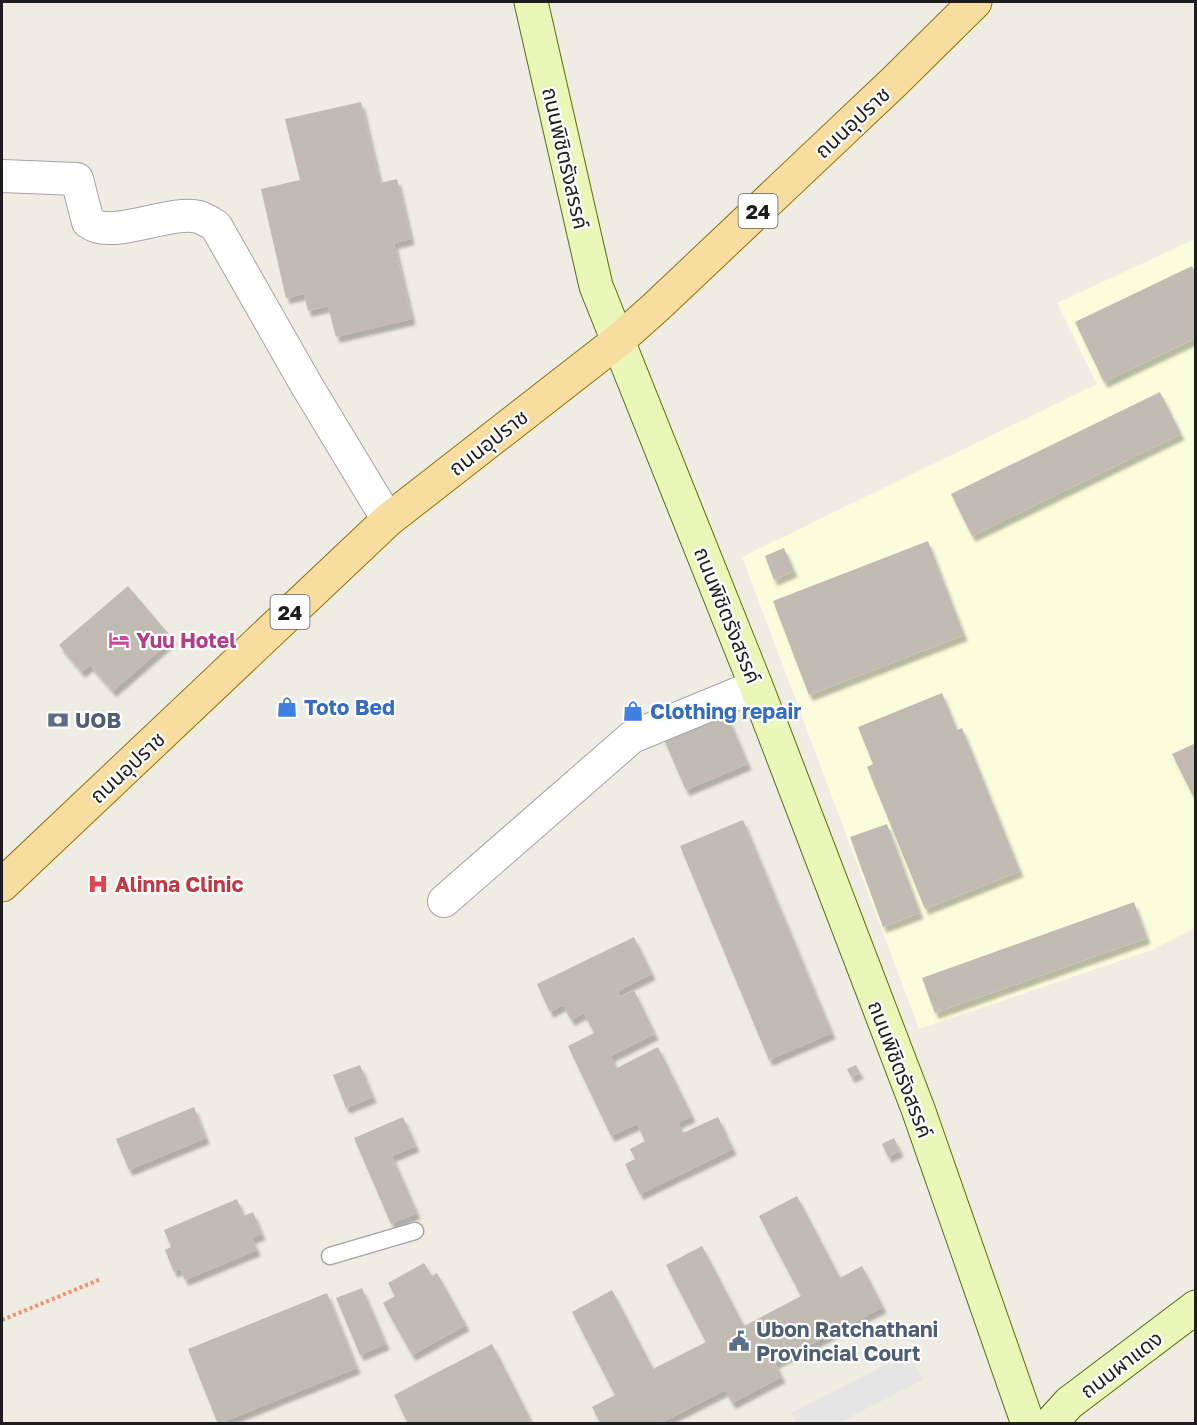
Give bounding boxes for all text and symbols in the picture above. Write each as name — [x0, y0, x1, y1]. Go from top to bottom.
street label: ถนนอุปราช — [809, 81, 896, 164]
street label: ถนนพิชิตรังสรรค์ — [537, 85, 595, 231]
road number: 24 — [738, 194, 777, 228]
street label: ถนนอุปราช — [443, 403, 533, 482]
street label: ถนนพิชิตรังสรรค์ — [689, 543, 767, 687]
road number: 24 — [270, 595, 310, 629]
place label: Yuu Hotel — [136, 627, 236, 653]
hotel icon: Yuu Hotel — [107, 628, 131, 652]
place label: Toto Bed — [304, 694, 395, 720]
shop icon: Toto Bed — [275, 695, 299, 719]
place label: Clothing repair — [650, 698, 801, 724]
shop icon: Clothing repair — [621, 699, 645, 723]
place label: UOB — [75, 707, 121, 733]
bank icon: UOB — [46, 708, 70, 732]
street label: ถนนอุปราช — [84, 726, 171, 809]
place label: Alinna Clinic — [115, 871, 244, 897]
hospital icon: Alinna Clinic — [86, 872, 110, 896]
street label: ถนนพิชิตรังสรรค์ — [863, 997, 939, 1141]
place label: Ubon Ratchathani Provincial Court — [756, 1316, 938, 1366]
street label: ถนนผาแดง — [1075, 1325, 1167, 1403]
public building icon: Ubon Ratchathani Provincial Court — [727, 1329, 751, 1353]

